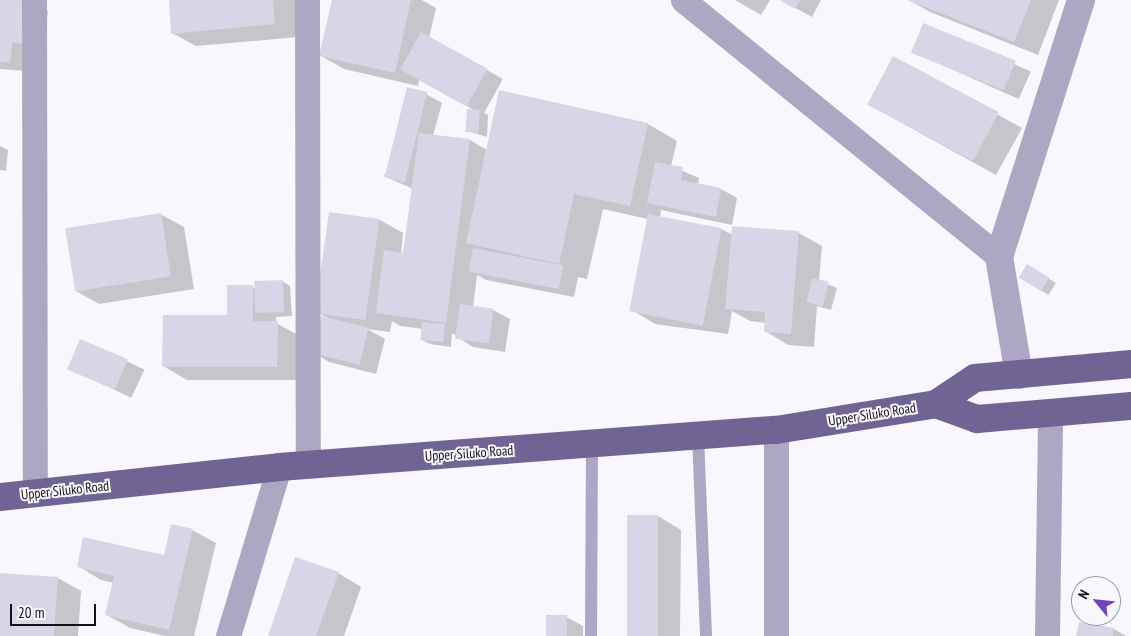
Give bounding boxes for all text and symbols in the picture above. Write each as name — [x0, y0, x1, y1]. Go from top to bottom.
street label: Upper Siluko Road — [827, 399, 917, 429]
street label: Upper Siluko Road — [424, 442, 514, 464]
street label: Upper Siluko Road — [20, 477, 110, 503]
north arrow — [1071, 576, 1121, 626]
text: N — [1074, 587, 1093, 602]
scale bar — [12, 594, 99, 626]
text: 20 m — [18, 603, 44, 622]

